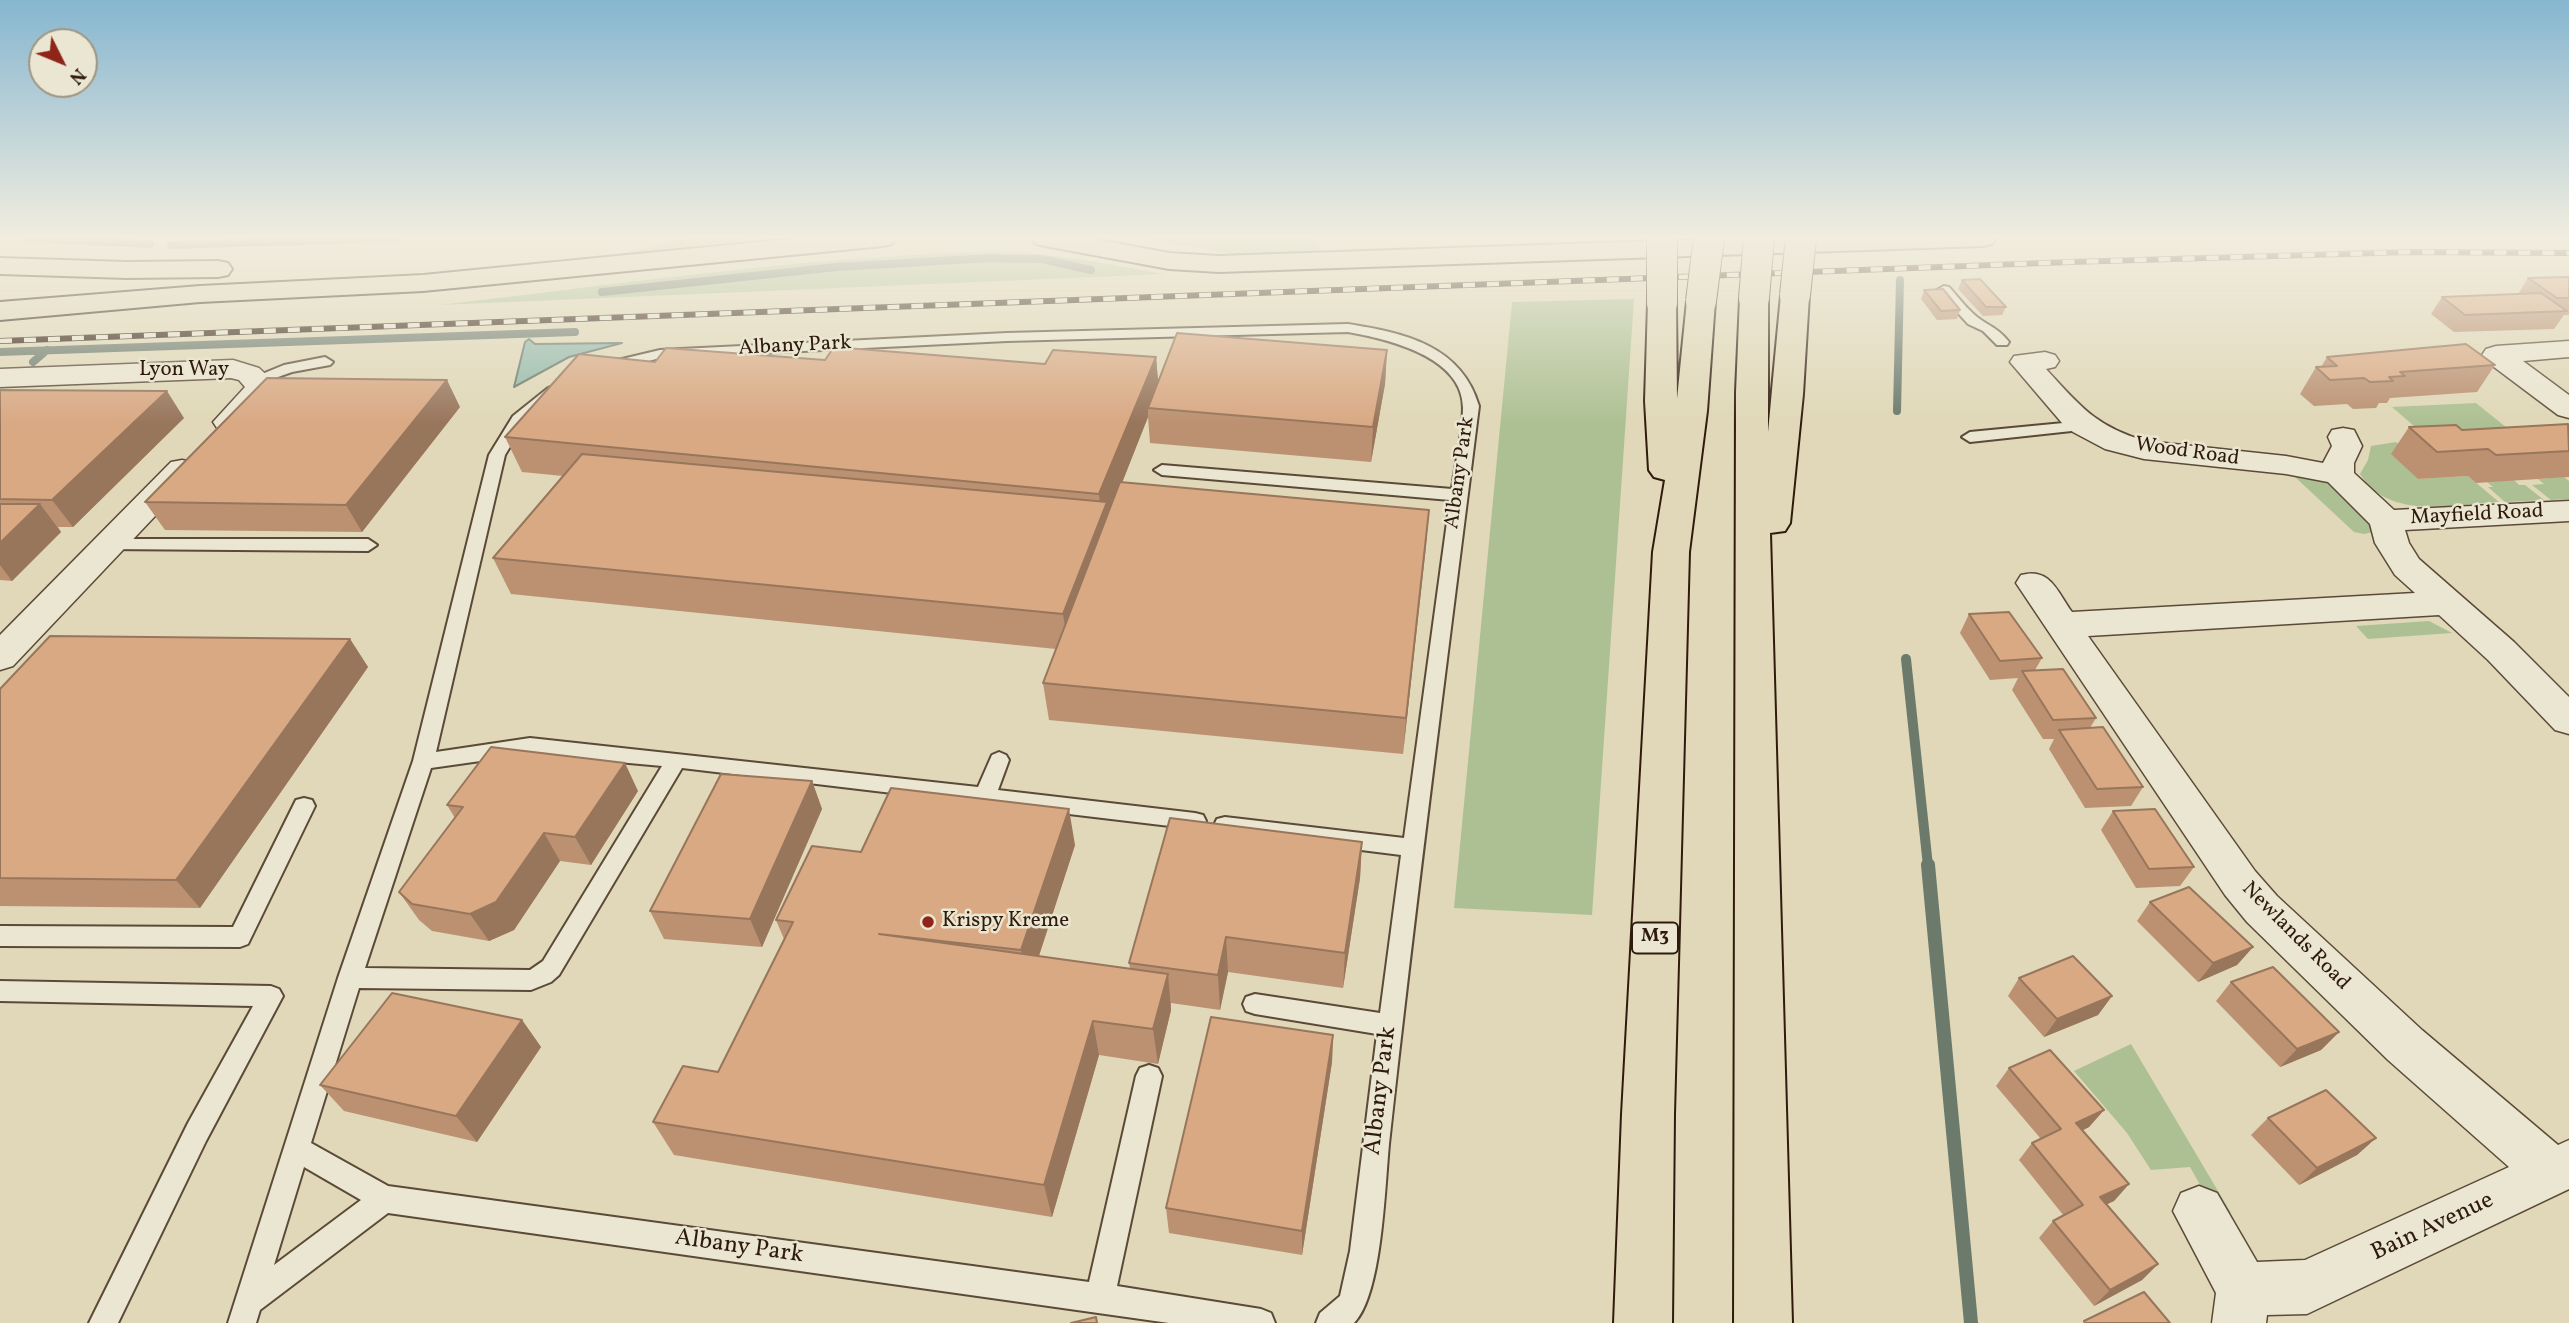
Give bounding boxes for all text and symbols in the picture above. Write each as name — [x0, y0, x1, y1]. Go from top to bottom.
north arrow — [28, 28, 98, 98]
text: N — [63, 62, 91, 90]
street label: Albany Park — [738, 331, 852, 363]
street label: Lyon Way — [139, 358, 229, 384]
street label: Albany Park — [1441, 415, 1481, 531]
street label: Wood Road — [2133, 433, 2241, 473]
street label: Mayfield Road — [2410, 500, 2544, 532]
street label: Newlands Road — [2235, 877, 2355, 997]
place label: Krispy Kreme — [942, 909, 1069, 935]
marker: Krispy Kreme — [920, 914, 936, 930]
road number: M3 — [1632, 922, 1678, 954]
street label: Albany Park — [1360, 1025, 1404, 1157]
street label: Bain Avenue — [2367, 1187, 2499, 1269]
street label: Albany Park — [673, 1225, 805, 1271]

